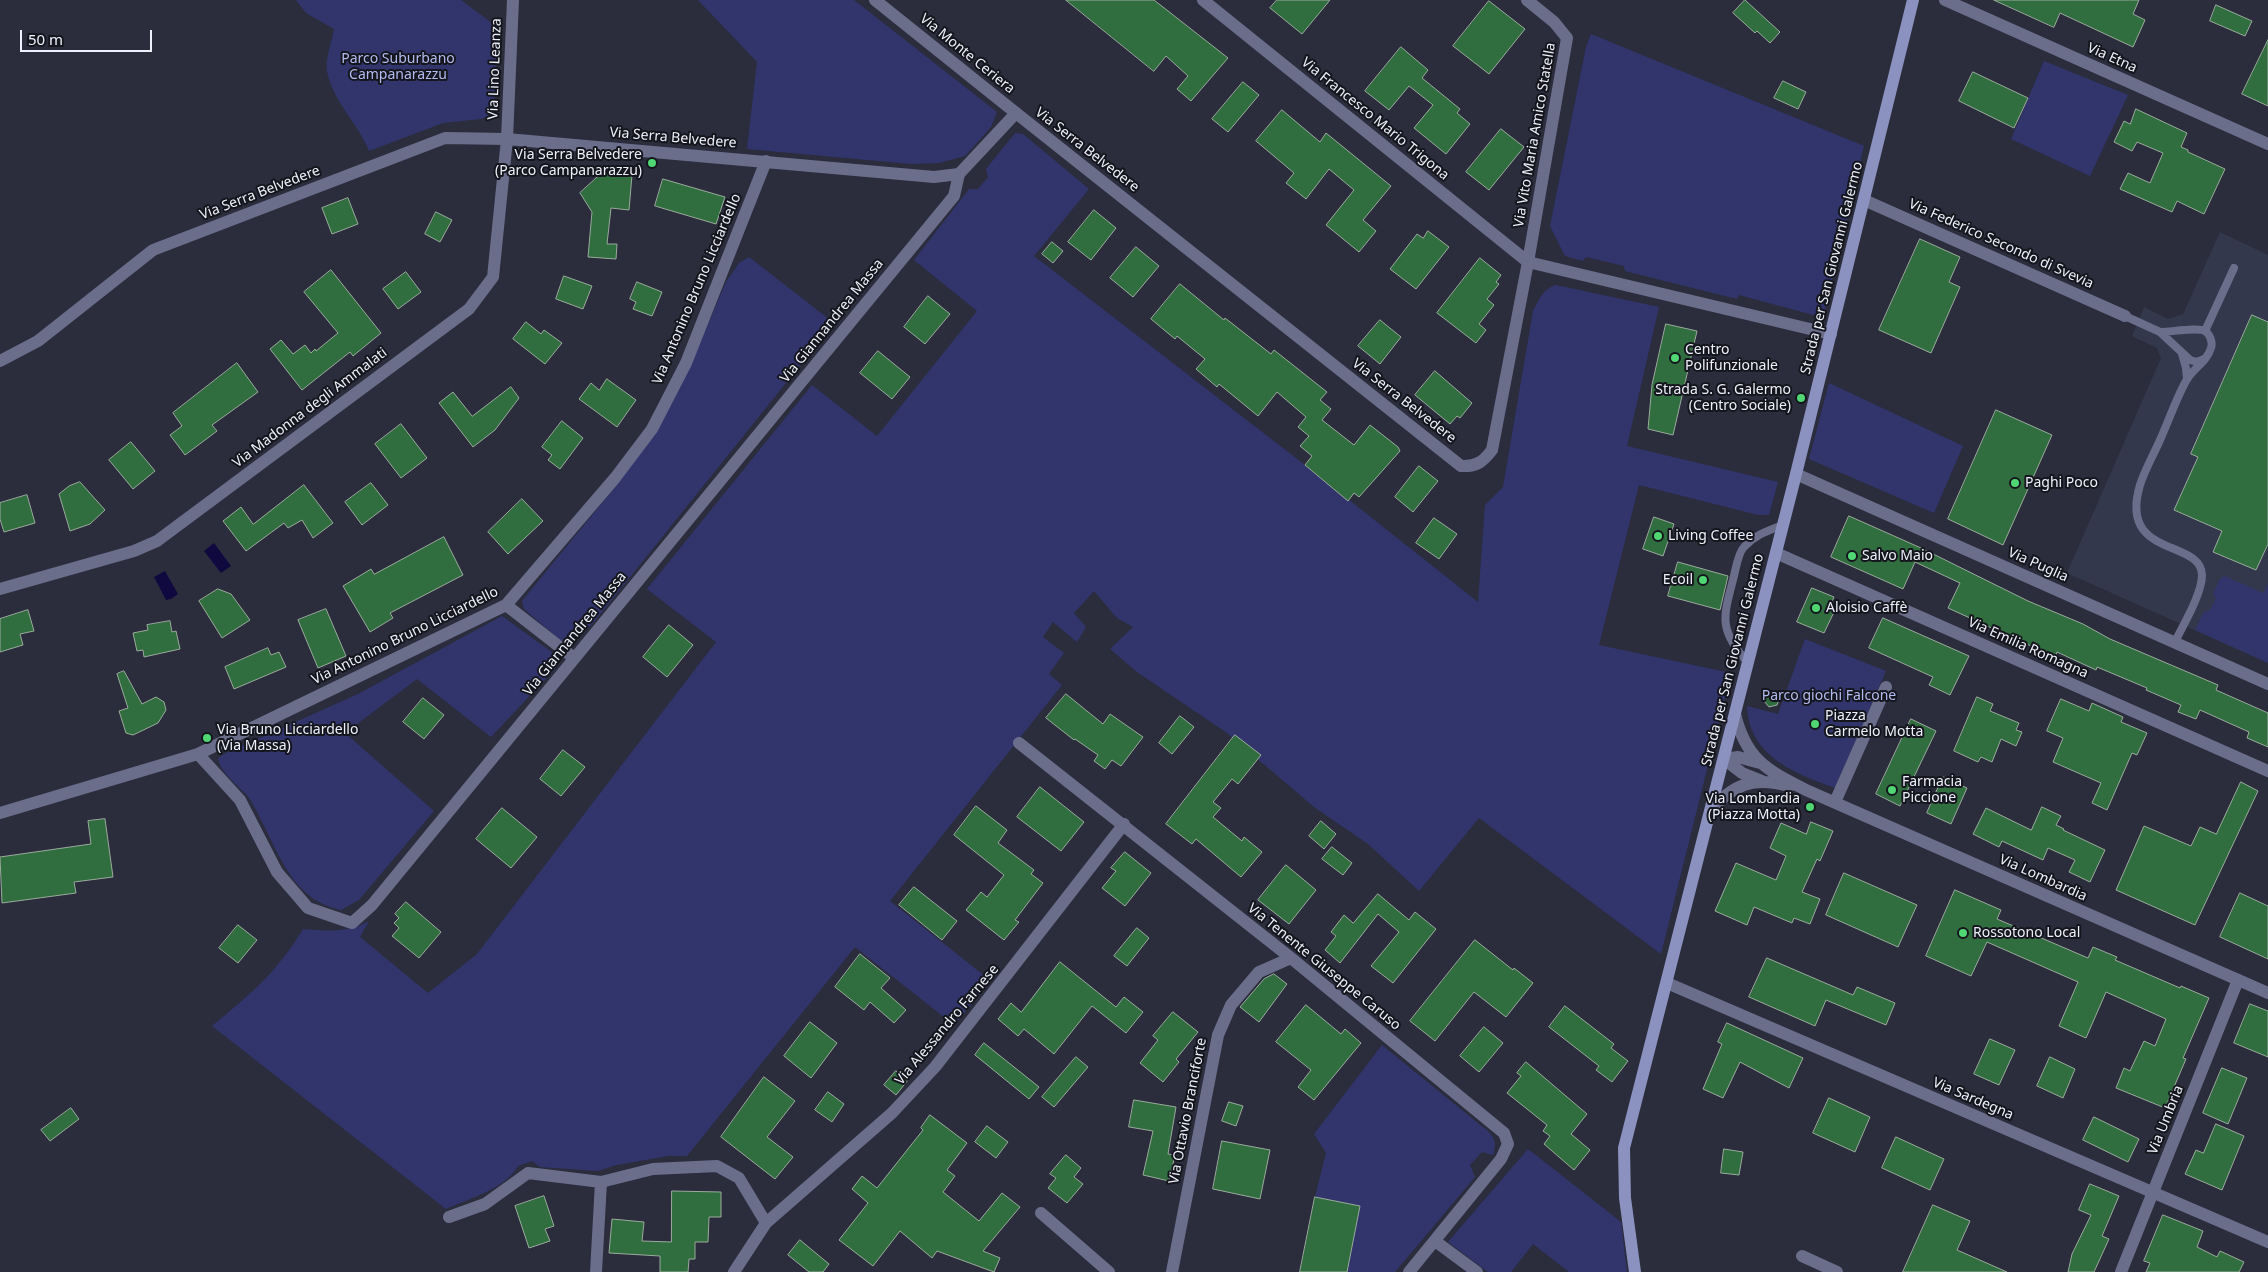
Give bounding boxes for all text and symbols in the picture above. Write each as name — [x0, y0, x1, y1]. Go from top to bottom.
street label: Via Monte Ceriera — [916, 11, 1018, 97]
street label: Via Lino Leanza — [485, 18, 505, 120]
scale bar — [22, 20, 155, 52]
text: 50 m — [28, 29, 63, 49]
street label: Via Etna — [2084, 40, 2140, 76]
street label: Via Vito Maria Amico Statella — [1510, 41, 1560, 229]
park label: Parco Suburbano Campanarazzu — [341, 51, 455, 84]
street label: Via Francesco Mario Trigona — [1298, 54, 1452, 184]
street label: Via Serra Belvedere — [1032, 104, 1142, 196]
street label: Via Serra Belvedere — [609, 124, 737, 152]
place label: Via Serra Belvedere (Parco Campanarazzu) — [495, 147, 642, 180]
marker: Via Serra Belvedere (Parco Campanarazzu) — [646, 157, 658, 169]
street label: Strada per San Giovanni Galermo — [1797, 160, 1867, 376]
street label: Via Serra Belvedere — [198, 162, 322, 224]
street label: Via Antonino Bruno Licciardello — [649, 191, 745, 387]
street label: Via Federico Secondo di Svevia — [1906, 196, 2096, 292]
street label: Via Giannandrea Massa — [777, 256, 887, 386]
place label: Centro Polifunzionale — [1685, 342, 1778, 374]
street label: Via Madonna degli Ammalati — [229, 344, 391, 472]
marker: Centro Polifunzionale — [1669, 352, 1681, 364]
street label: Via Serra Belvedere — [1349, 355, 1459, 447]
place label: Strada S. G. Galermo (Centro Sociale) — [1655, 382, 1791, 414]
marker: Strada S. G. Galermo (Centro Sociale) — [1795, 392, 1807, 404]
place label: Paghi Poco — [2025, 475, 2098, 491]
marker: Paghi Poco — [2009, 477, 2021, 489]
place label: Living Coffee — [1668, 528, 1753, 544]
marker: Living Coffee — [1652, 530, 1664, 542]
street label: Via Puglia — [2005, 544, 2071, 586]
place label: Salvo Maio — [1862, 548, 1933, 564]
marker: Salvo Maio — [1846, 550, 1858, 562]
street label: Strada per San Giovanni Galermo — [1698, 552, 1768, 768]
street label: Via Giannandrea Massa — [520, 569, 630, 699]
place label: Ecoil — [1663, 572, 1693, 588]
marker: Ecoil — [1697, 574, 1709, 586]
street label: Via Antonino Bruno Licciardello — [309, 583, 501, 689]
place label: Aloisio Caffè — [1826, 600, 1907, 616]
marker: Aloisio Caffè — [1810, 602, 1822, 614]
street label: Via Emilia Romagna — [1965, 614, 2091, 682]
park label: Parco giochi Falcone — [1762, 688, 1896, 704]
place label: Piazza Carmelo Motta — [1825, 708, 1923, 740]
marker: Piazza Carmelo Motta — [1809, 718, 1821, 730]
place label: Via Bruno Licciardello (Via Massa) — [217, 722, 358, 754]
marker: Via Bruno Licciardello (Via Massa) — [201, 732, 213, 744]
place label: Farmacia Piccione — [1902, 774, 1962, 806]
marker: Farmacia Piccione — [1886, 784, 1898, 796]
place label: Via Lombardia (Piazza Motta) — [1706, 791, 1800, 824]
marker: Via Lombardia (Piazza Motta) — [1804, 801, 1816, 813]
street label: Via Lombardia — [1996, 851, 2090, 905]
street label: Via Tenente Giuseppe Caruso — [1244, 900, 1404, 1034]
place label: Rossotono Local — [1973, 925, 2080, 941]
marker: Rossotono Local — [1957, 927, 1969, 939]
street label: Via Alessandro Farnese — [892, 961, 1002, 1089]
street label: Via Ottavio Branciforte — [1166, 1036, 1210, 1186]
street label: Via Sardegna — [1930, 1074, 2016, 1124]
street label: Via Umbria — [2145, 1083, 2187, 1157]

